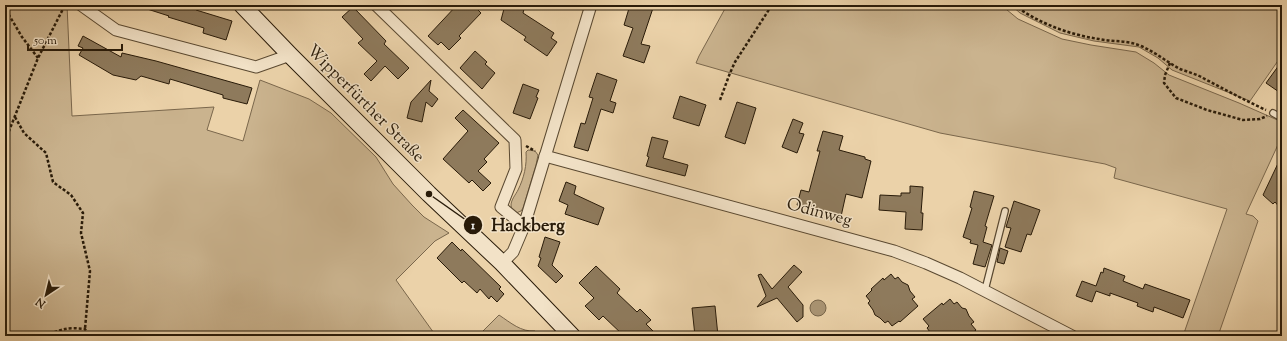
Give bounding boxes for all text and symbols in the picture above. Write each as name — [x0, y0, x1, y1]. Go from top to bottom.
scale bar — [28, 26, 122, 52]
text: 50 m — [33, 32, 57, 50]
street label: Wipperfürther Straße — [301, 40, 429, 168]
street label: Odinweg — [784, 193, 854, 233]
callout: Hackberg — [463, 210, 573, 240]
text: Hackberg — [491, 214, 565, 240]
text: 1 — [470, 217, 476, 235]
north arrow — [26, 275, 66, 315]
text: N — [32, 293, 50, 312]

